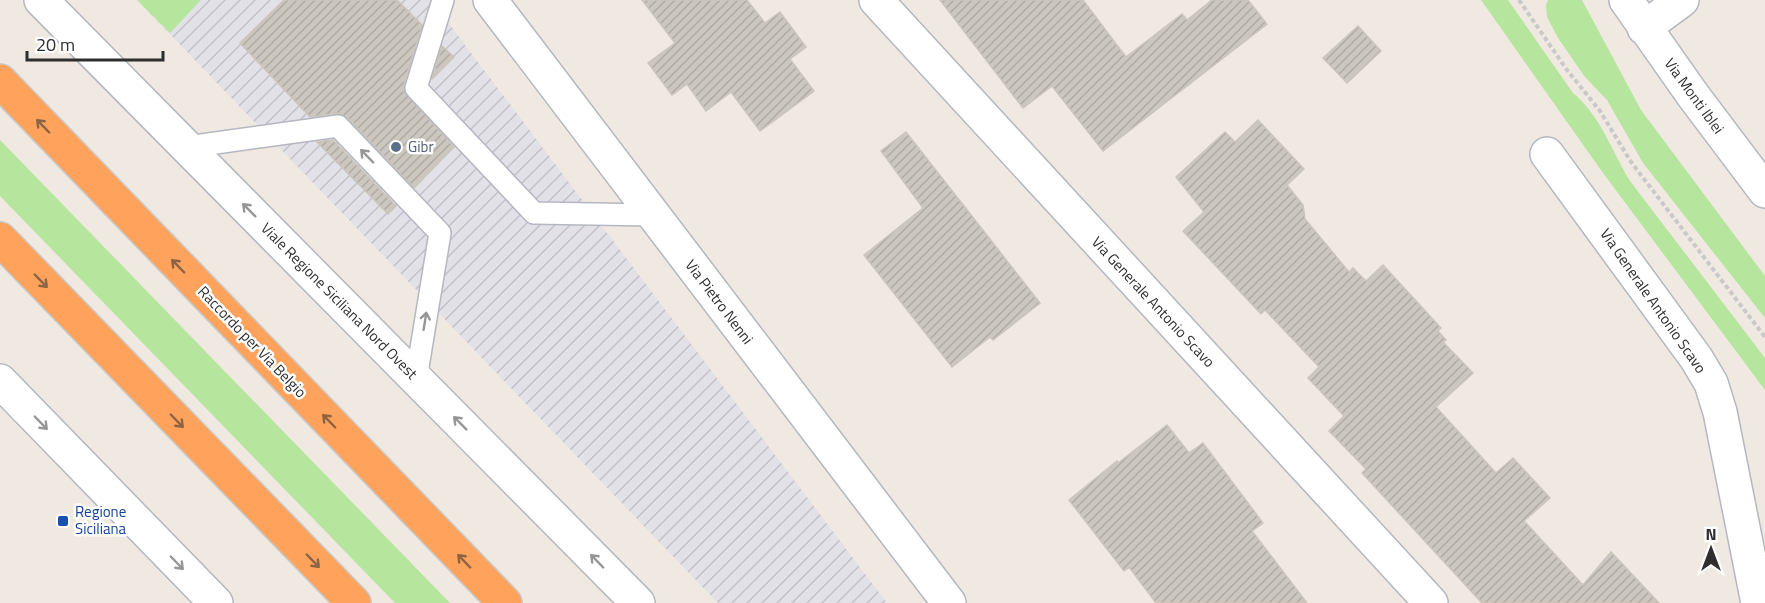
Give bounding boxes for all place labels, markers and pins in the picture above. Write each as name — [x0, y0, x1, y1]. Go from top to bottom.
place label: Gibr — [408, 135, 434, 158]
marker: Gibr — [389, 140, 403, 154]
place label: Regione Siciliana — [75, 500, 127, 540]
marker: Regione Siciliana — [56, 514, 70, 528]

